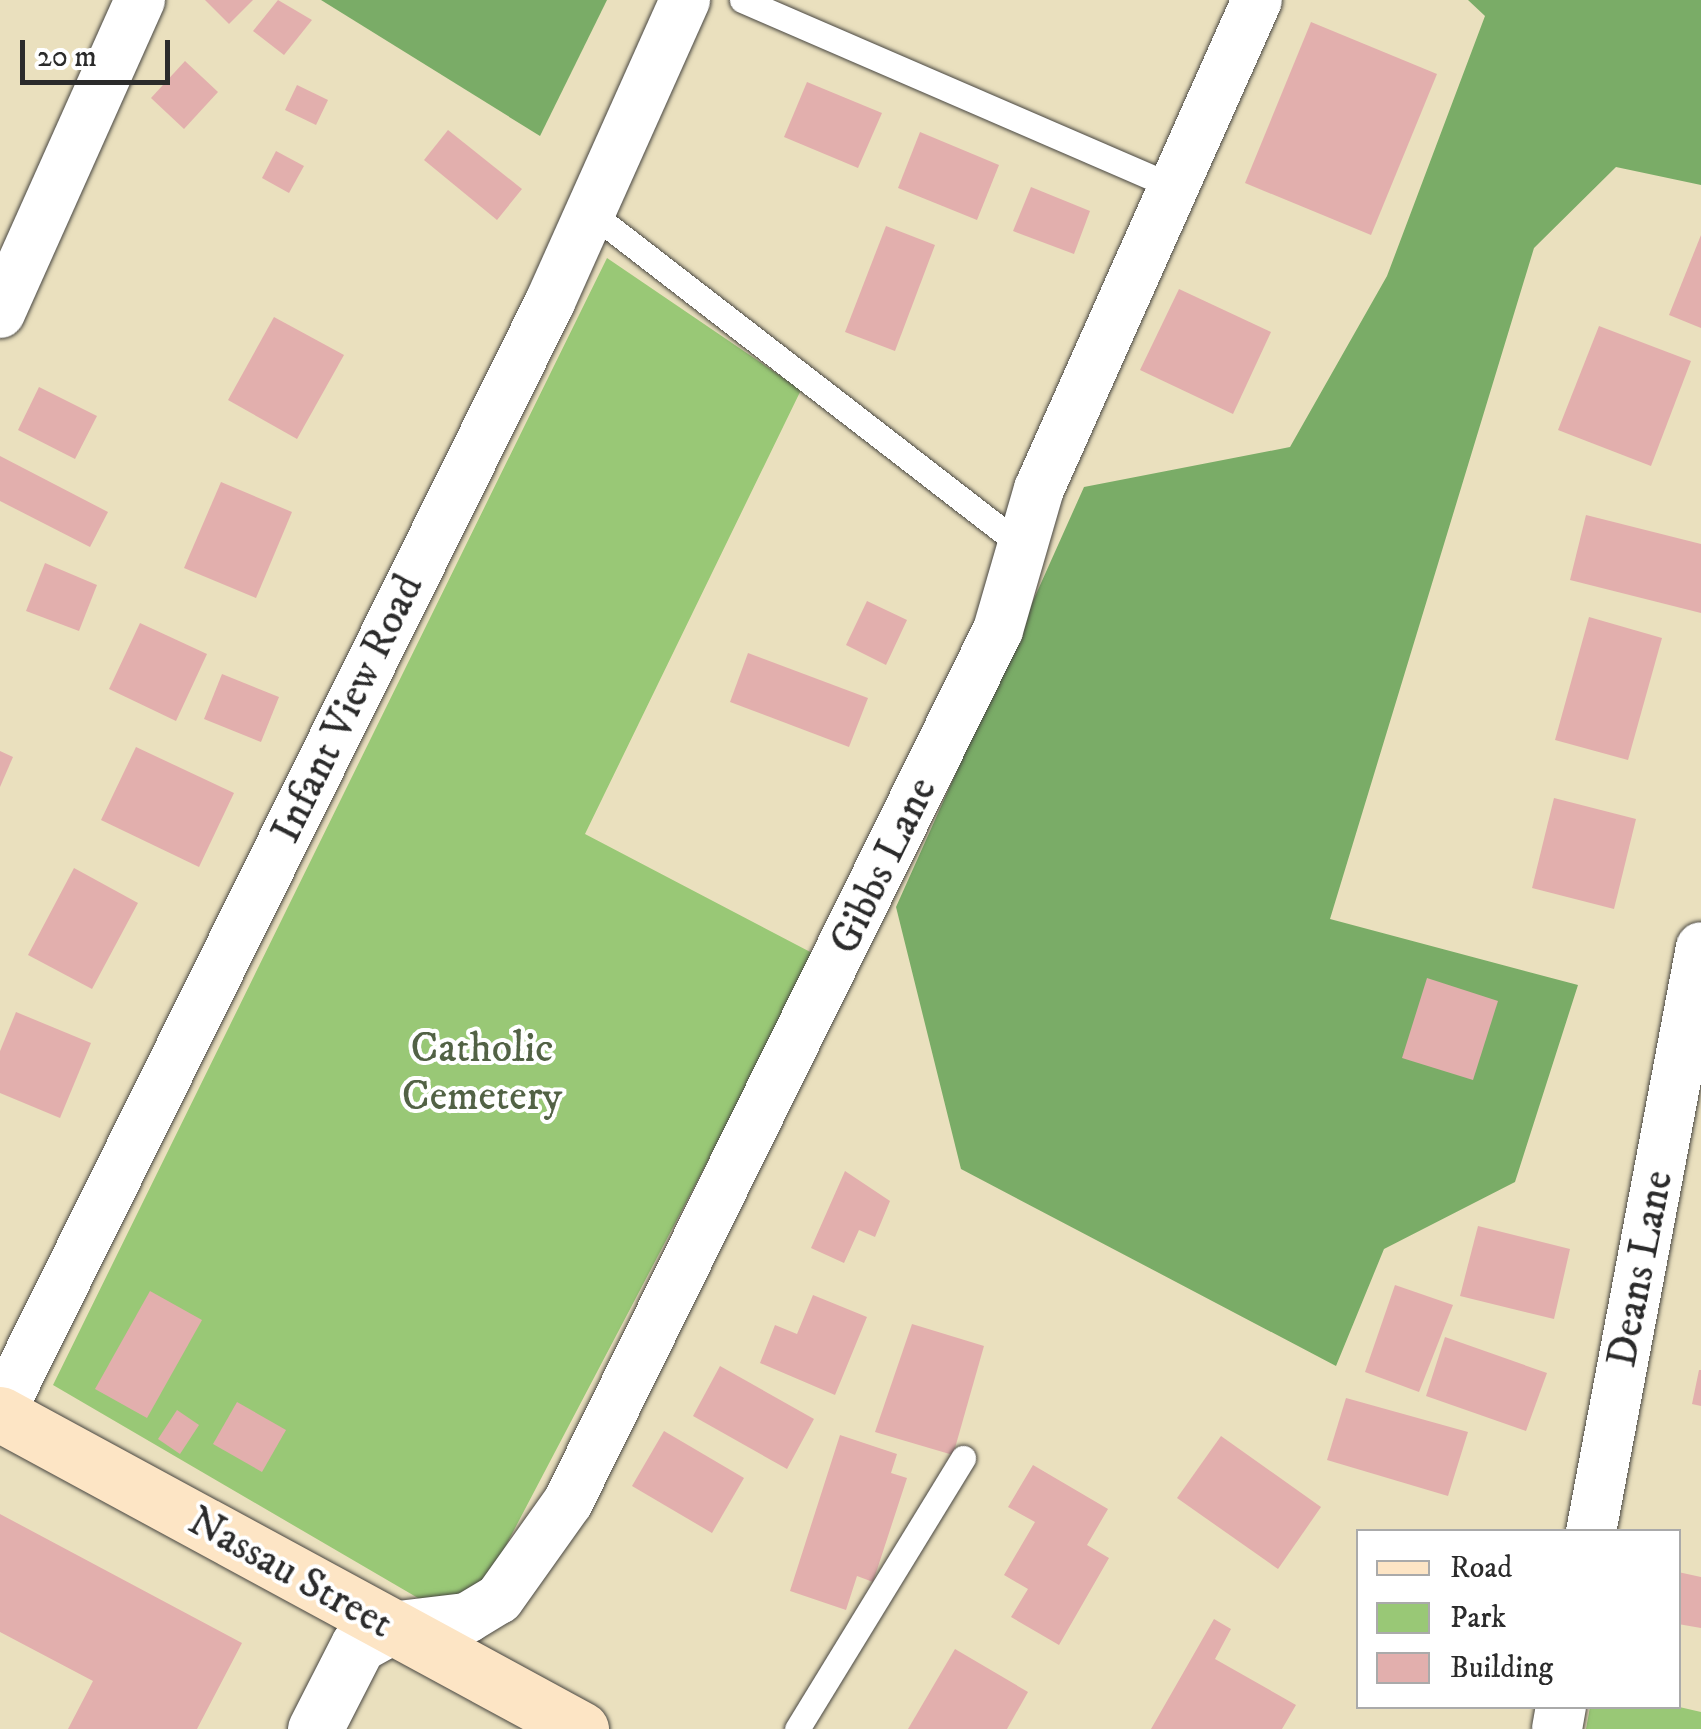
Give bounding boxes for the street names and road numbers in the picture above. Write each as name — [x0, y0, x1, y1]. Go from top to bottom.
street label: Infant View Road — [261, 567, 435, 851]
street label: Gibbs Lane — [820, 770, 948, 962]
street label: Deans Lane — [1597, 1167, 1685, 1371]
street label: Nassau Street — [179, 1496, 401, 1650]

